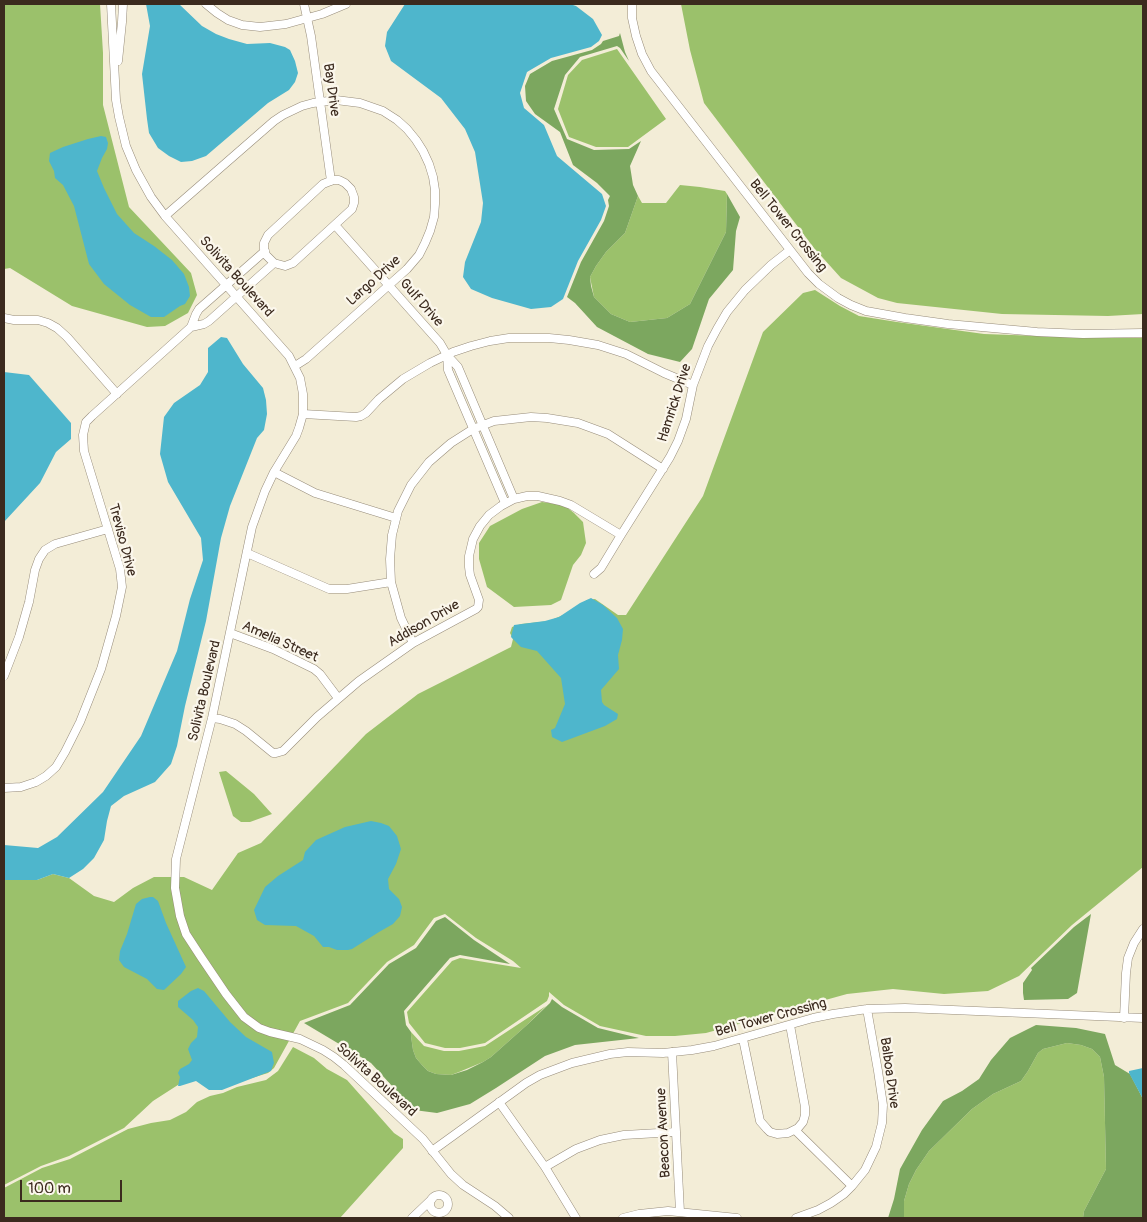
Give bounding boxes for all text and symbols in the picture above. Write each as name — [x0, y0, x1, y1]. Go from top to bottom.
street label: Bay Drive — [319, 62, 343, 118]
street label: Bell Tower Crossing — [746, 176, 830, 276]
street label: Solivita Boulevard — [195, 233, 277, 321]
street label: Largo Drive — [344, 252, 404, 310]
street label: Gulf Drive — [396, 276, 446, 330]
street label: Hamrick Drive — [654, 362, 696, 444]
street label: Treviso Drive — [104, 502, 140, 578]
street label: Addison Drive — [385, 597, 463, 651]
street label: Amelia Street — [239, 618, 321, 666]
street label: Solivita Boulevard — [185, 639, 225, 743]
street label: Bell Tower Crossing — [714, 995, 828, 1041]
street label: Balboa Drive — [876, 1036, 902, 1110]
street label: Solivita Boulevard — [332, 1039, 420, 1121]
street label: Beacon Avenue — [653, 1088, 675, 1178]
scale bar — [22, 1170, 125, 1202]
text: 100 m — [28, 1179, 71, 1198]

